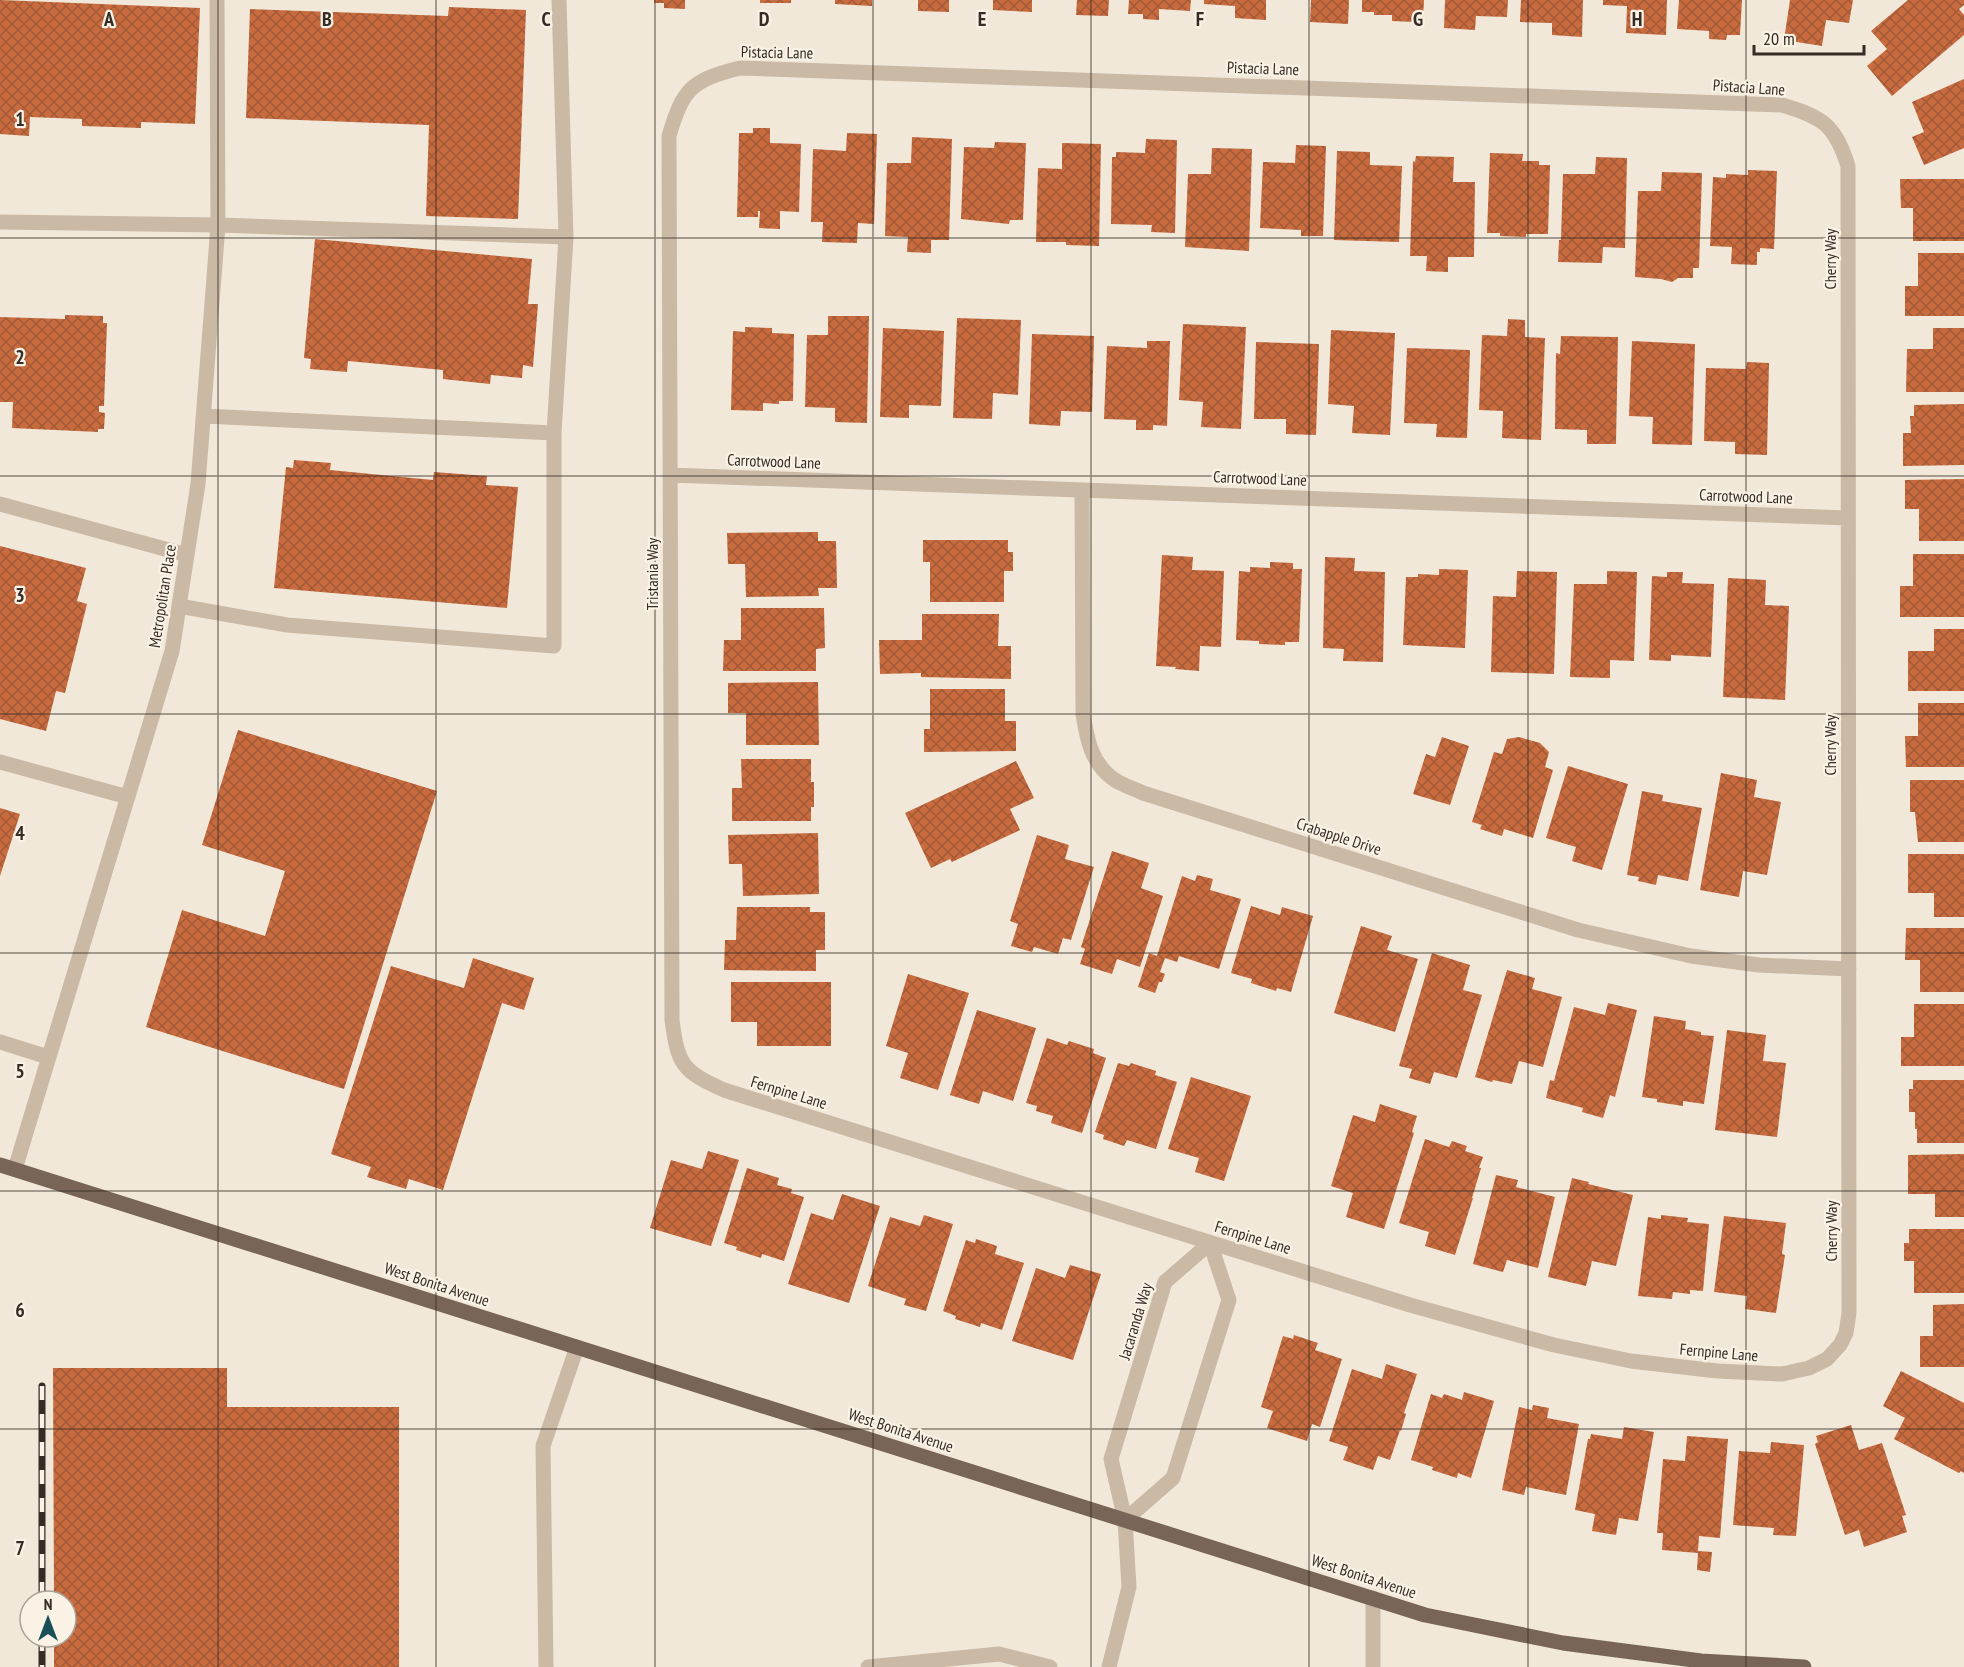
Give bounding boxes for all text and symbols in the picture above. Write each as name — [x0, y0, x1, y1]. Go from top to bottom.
text: A — [103, 6, 115, 32]
text: B — [322, 6, 332, 32]
text: C — [541, 6, 551, 32]
text: D — [759, 6, 770, 32]
text: E — [978, 6, 986, 32]
text: F — [1196, 6, 1204, 32]
text: G — [1413, 6, 1423, 32]
text: H — [1632, 6, 1642, 32]
scale bar — [1754, 18, 1864, 56]
text: 20 m — [1763, 27, 1795, 50]
street label: Pistacia Lane — [741, 41, 813, 63]
street label: Pistacia Lane — [1227, 57, 1299, 79]
street label: Pistacia Lane — [1712, 75, 1786, 99]
text: 1 — [15, 106, 25, 132]
street label: Cherry Way — [1820, 228, 1840, 290]
text: 2 — [15, 344, 25, 370]
street label: Carrotwood Lane — [727, 449, 821, 473]
street label: Carrotwood Lane — [1213, 466, 1307, 490]
street label: Carrotwood Lane — [1699, 484, 1793, 508]
street label: Tristania Way — [642, 538, 662, 610]
street label: Metropolitan Place — [144, 543, 180, 649]
text: 3 — [15, 582, 25, 608]
street label: Cherry Way — [1820, 714, 1840, 776]
street label: Crabapple Drive — [1294, 813, 1384, 859]
text: 4 — [15, 820, 25, 846]
text: 5 — [15, 1058, 25, 1084]
street label: Fernpine Lane — [749, 1071, 829, 1113]
street label: Cherry Way — [1821, 1200, 1841, 1262]
street label: Fernpine Lane — [1213, 1216, 1293, 1258]
street label: West Bonita Avenue — [382, 1258, 492, 1310]
street label: Jacaranda Way — [1114, 1280, 1156, 1363]
text: 6 — [15, 1297, 25, 1323]
street label: Fernpine Lane — [1679, 1339, 1759, 1365]
street label: West Bonita Avenue — [846, 1404, 956, 1456]
text: 7 — [15, 1535, 25, 1561]
street label: West Bonita Avenue — [1309, 1550, 1419, 1602]
north arrow — [18, 1589, 78, 1649]
text: N — [44, 1594, 52, 1614]

